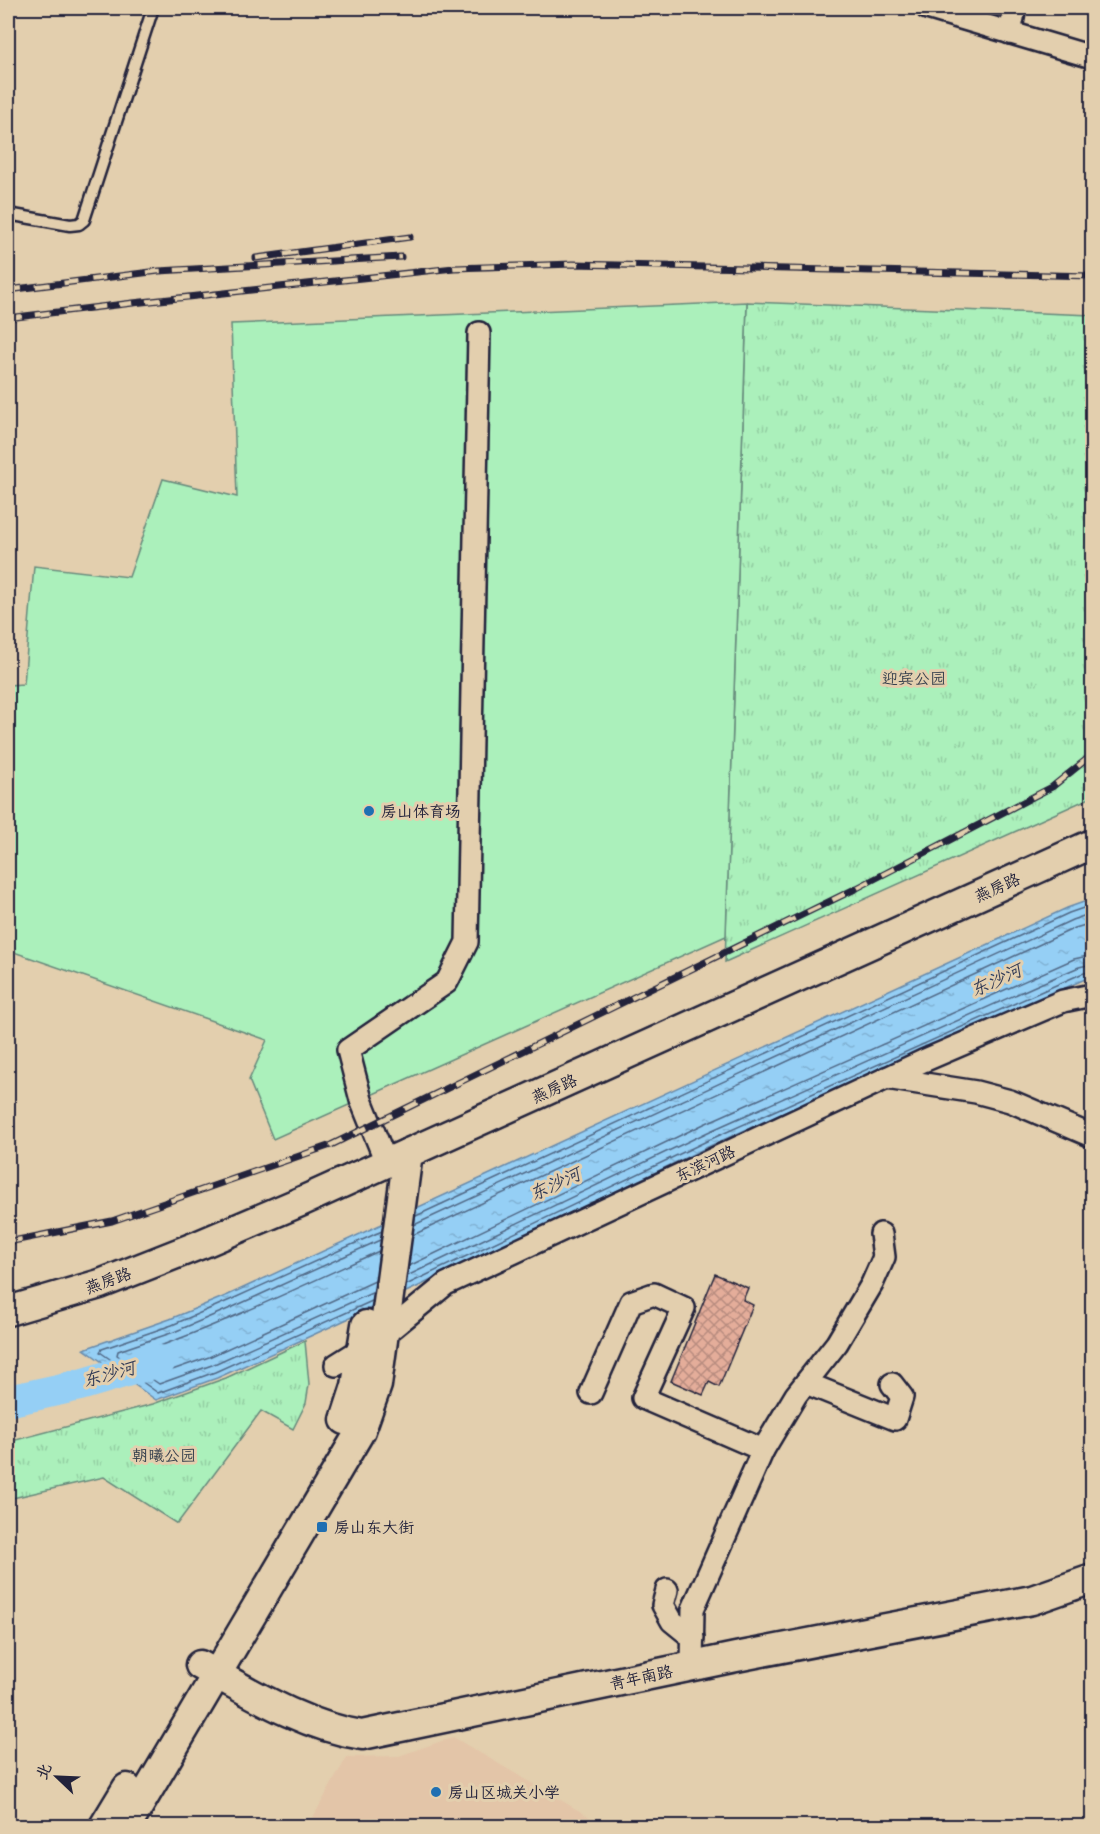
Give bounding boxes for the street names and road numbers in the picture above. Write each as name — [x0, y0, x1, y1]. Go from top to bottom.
street label: 燕房路 — [969, 864, 1025, 910]
street label: 燕房路 — [526, 1065, 582, 1111]
street label: 东滨河路 — [670, 1137, 740, 1190]
street label: 燕房路 — [81, 1259, 136, 1302]
street label: 青年南路 — [607, 1657, 675, 1698]

